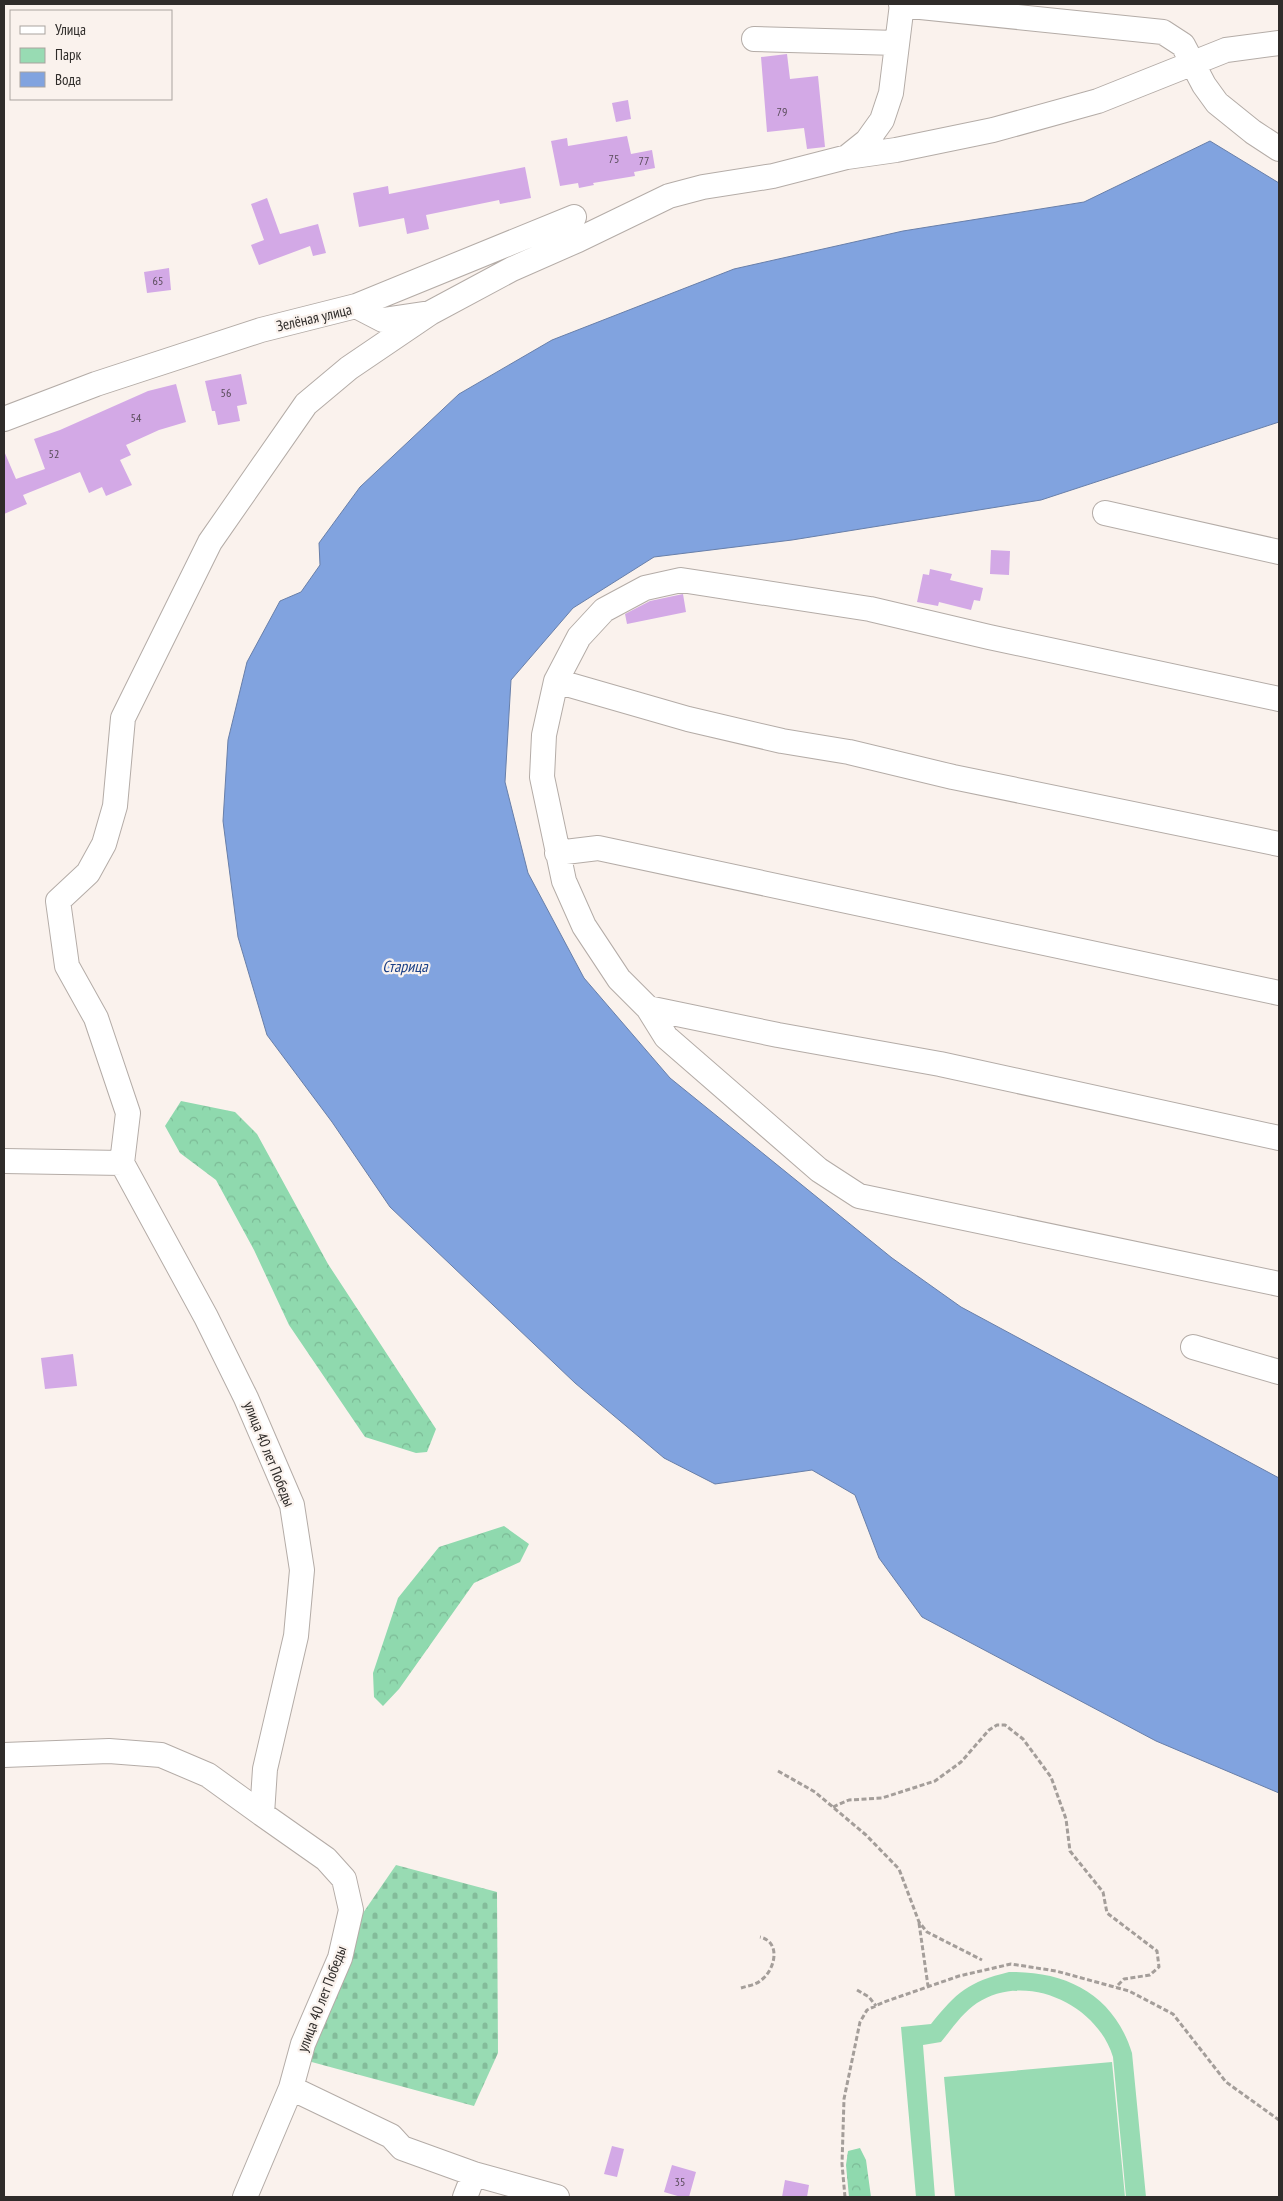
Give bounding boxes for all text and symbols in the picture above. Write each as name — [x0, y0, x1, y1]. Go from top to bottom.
legend — [10, 10, 172, 100]
text: Улица — [55, 20, 86, 39]
text: Парк — [55, 45, 81, 64]
text: Вода — [55, 70, 81, 89]
house number: 79 — [777, 104, 787, 119]
house number: 75 — [609, 151, 619, 166]
house number: 77 — [639, 153, 649, 168]
house number: 65 — [153, 273, 163, 288]
street label: Зелёная улица — [274, 300, 354, 335]
house number: 56 — [221, 385, 231, 400]
house number: 54 — [131, 410, 142, 425]
house number: 52 — [49, 446, 59, 461]
water label: Старица — [382, 956, 429, 976]
street label: улица 40 лет Победы — [240, 1398, 299, 1509]
street label: улица 40 лет Победы — [293, 1943, 350, 2055]
house number: 35 — [675, 2174, 685, 2189]

